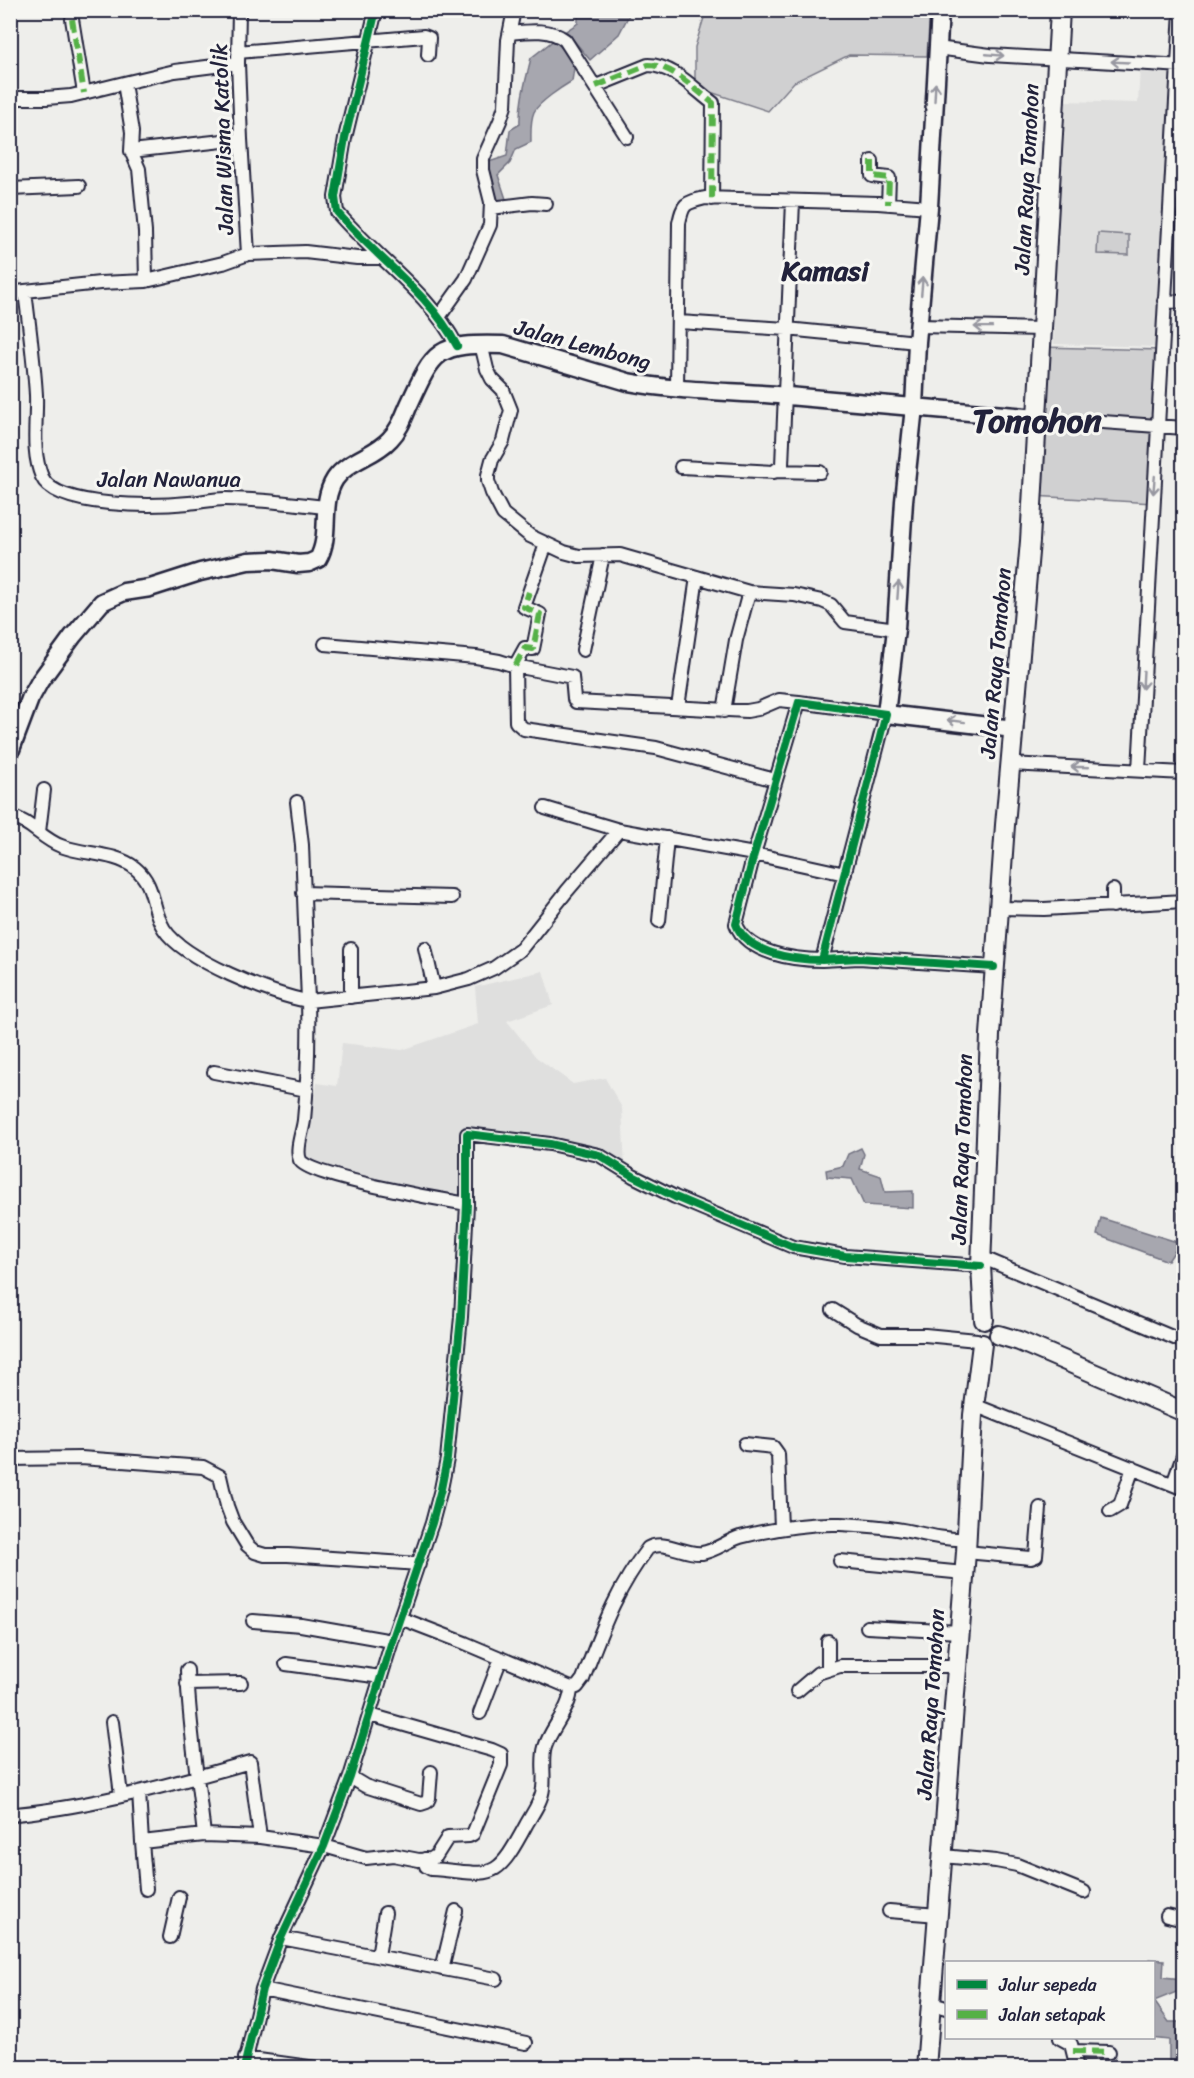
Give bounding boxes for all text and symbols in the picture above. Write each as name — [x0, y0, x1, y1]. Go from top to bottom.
street label: Jalan Wisma Katolik — [200, 43, 245, 236]
one-way arrow — [985, 50, 1005, 61]
one-way arrow — [1110, 57, 1130, 68]
one-way arrow — [930, 82, 941, 102]
street label: Jalan Raya Tomohon — [1002, 82, 1051, 277]
district label: Kamasi — [780, 246, 870, 295]
one-way arrow — [917, 277, 928, 297]
street label: Jalan Lembong — [509, 307, 656, 381]
one-way arrow — [974, 322, 994, 333]
district label: Tomohon — [972, 391, 1102, 451]
street label: Jalan Nawanua — [96, 460, 241, 499]
one-way arrow — [1148, 475, 1159, 495]
street label: Jalan Raya Tomohon — [968, 566, 1023, 761]
one-way arrow — [893, 581, 904, 601]
one-way arrow — [1137, 669, 1148, 689]
one-way arrow — [947, 716, 966, 727]
one-way arrow — [1071, 761, 1091, 772]
street label: Jalan Raya Tomohon — [939, 1053, 984, 1246]
street label: Jalan Raya Tomohon — [904, 1607, 957, 1802]
legend — [945, 1961, 1155, 2039]
text: Jalur sepeda — [998, 1969, 1098, 2001]
text: Jalan setapak — [998, 1999, 1106, 2031]

